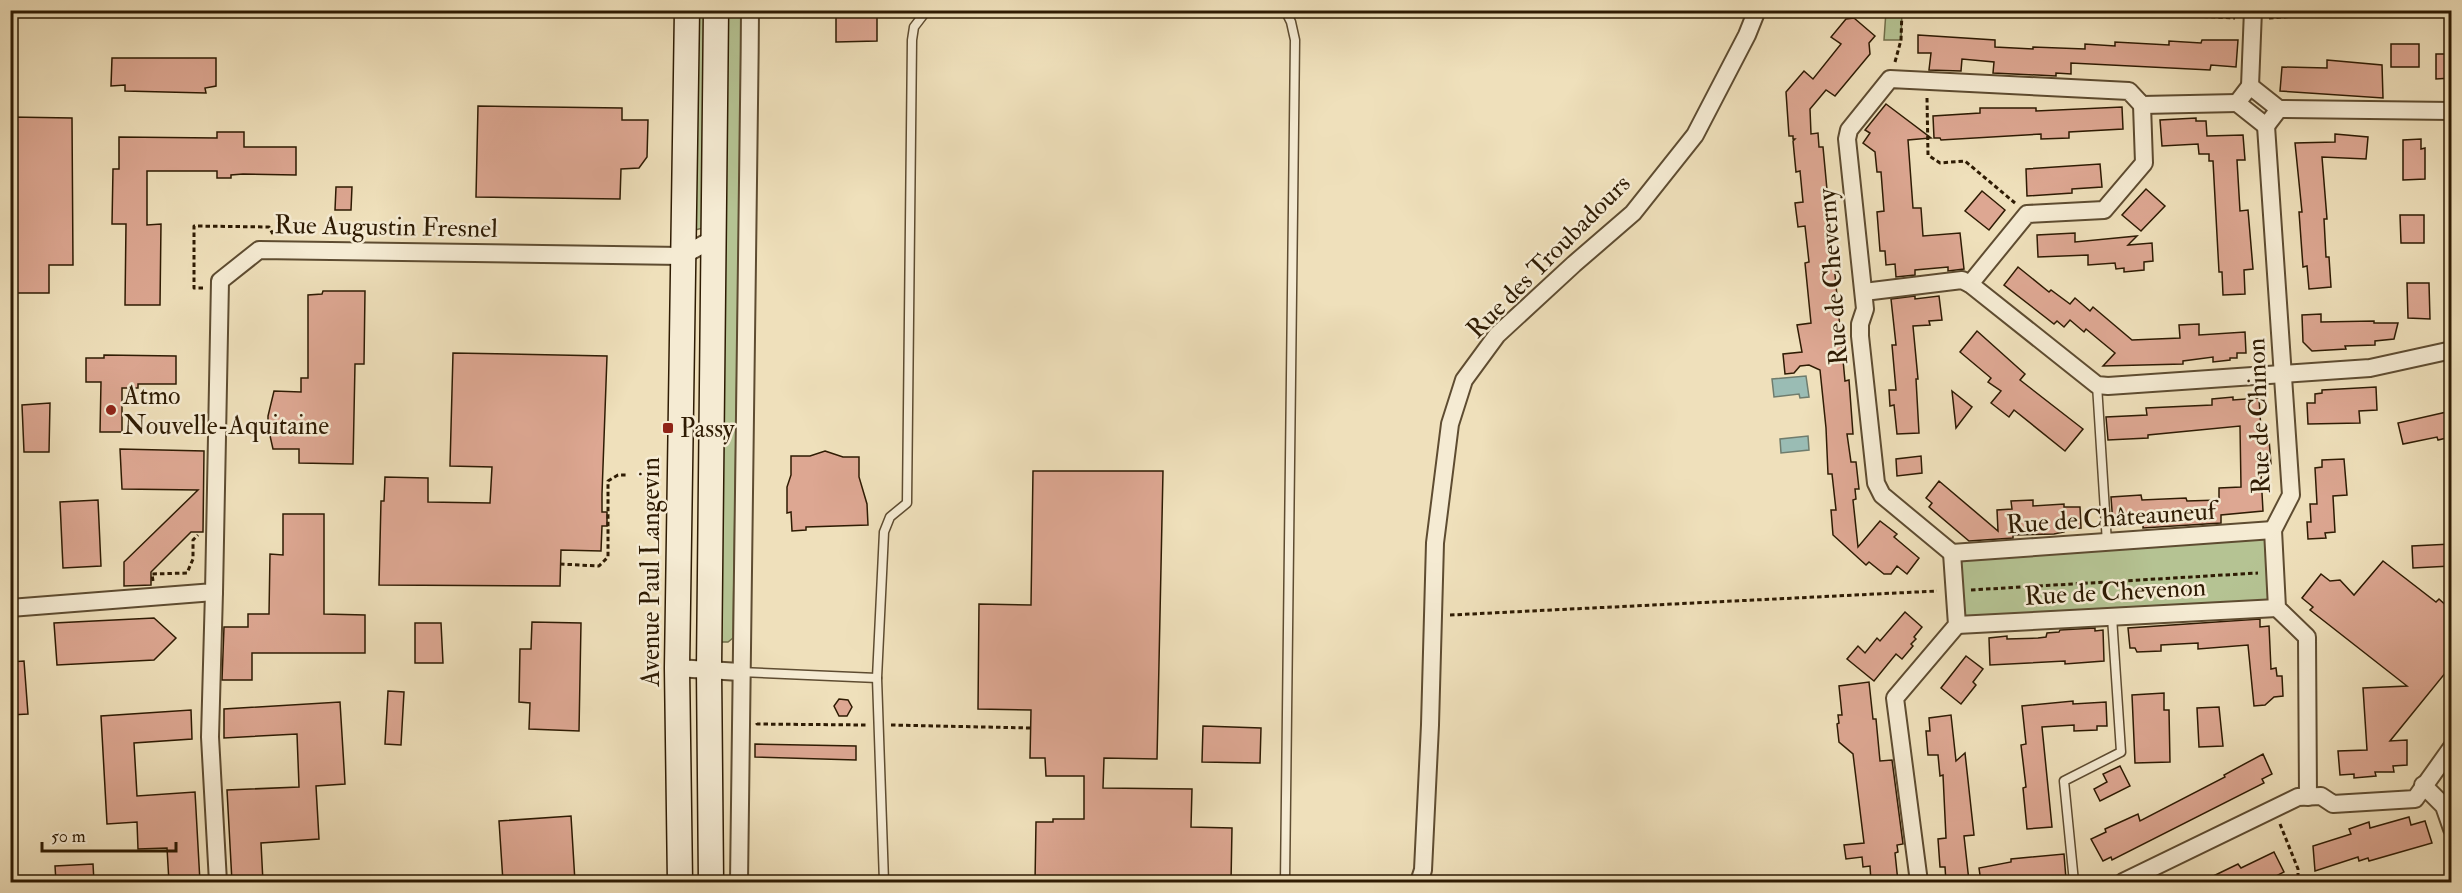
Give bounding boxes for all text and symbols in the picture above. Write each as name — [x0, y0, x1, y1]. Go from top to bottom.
street label: Rue des Troubadours — [1460, 168, 1638, 345]
street label: Rue de Cheverny — [1811, 187, 1855, 366]
street label: Rue Augustin Fresnel — [274, 209, 498, 245]
street label: Rue de Chinon — [2240, 337, 2278, 495]
place label: Atmo Nouvelle-Aquitaine — [122, 380, 329, 442]
marker: Atmo Nouvelle-Aquitaine — [104, 403, 118, 417]
place label: Passy — [680, 413, 735, 445]
marker: Passy — [661, 421, 675, 435]
street label: Avenue Paul Langevin — [635, 457, 667, 688]
street label: Rue de Châteauneuf — [2005, 494, 2221, 541]
street label: Rue de Chevenon — [2023, 571, 2207, 613]
scale bar — [42, 815, 176, 853]
text: 50 m — [51, 825, 86, 848]

